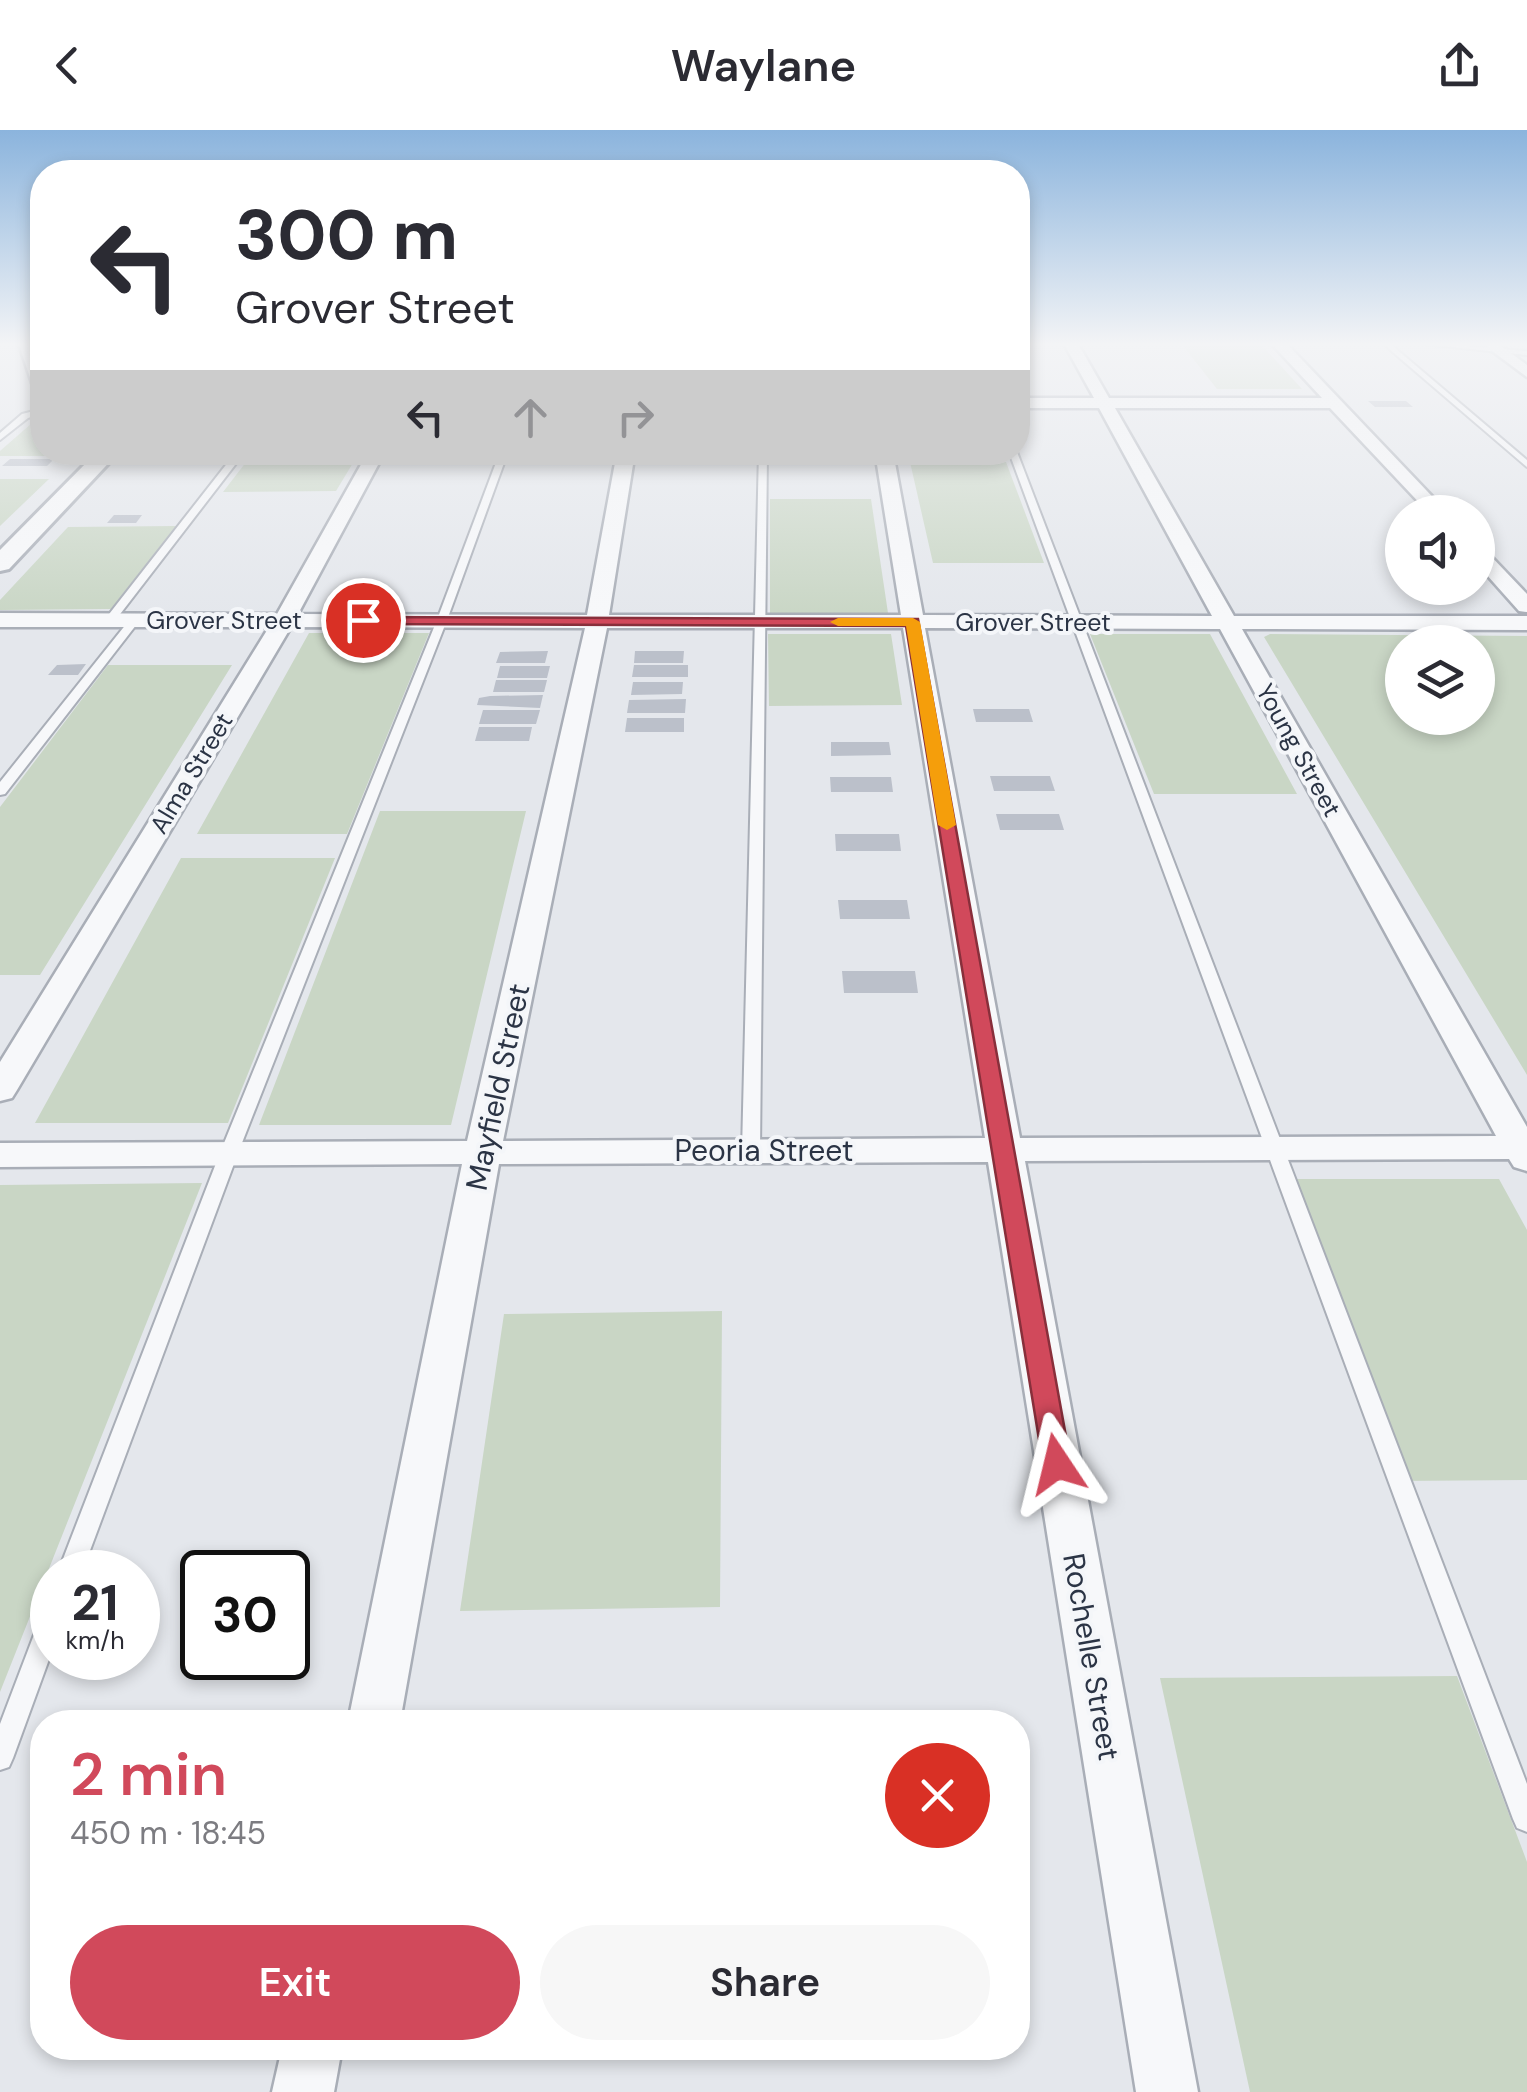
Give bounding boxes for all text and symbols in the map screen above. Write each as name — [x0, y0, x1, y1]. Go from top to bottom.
text: Waylane — [671, 36, 856, 95]
icon: back — [40, 38, 95, 93]
icon: share — [1432, 38, 1487, 93]
text: 300 m — [235, 190, 458, 281]
icon: left — [70, 200, 200, 330]
text: Grover Street — [235, 278, 515, 337]
icon: left — [398, 390, 453, 445]
icon: ahead — [503, 390, 558, 445]
icon: right — [608, 390, 663, 445]
map controls — [1385, 495, 1495, 735]
button: sound — [1385, 495, 1495, 605]
pin — [321, 578, 406, 663]
icon: arrive — [336, 593, 391, 648]
street label: Grover Street — [146, 604, 302, 637]
street label: Grover Street — [955, 606, 1111, 639]
button: layers — [1385, 625, 1495, 735]
street label: Young Street — [1248, 678, 1349, 823]
street label: Alma Street — [142, 707, 240, 840]
street label: Mayfield Street — [457, 980, 538, 1194]
street label: Peoria Street — [675, 1131, 853, 1170]
position arrow — [1005, 1412, 1109, 1516]
speed limit sign: 30 — [180, 1550, 310, 1680]
street label: Rochelle Street — [1054, 1550, 1129, 1764]
text: 21 — [71, 1570, 119, 1636]
text: km/h — [65, 1624, 125, 1657]
text: 2 min — [70, 1735, 227, 1814]
button: close — [885, 1743, 990, 1848]
text: 450 m · 18:45 — [70, 1812, 266, 1854]
button: Exit — [70, 1925, 520, 2040]
button: Share — [540, 1925, 990, 2040]

